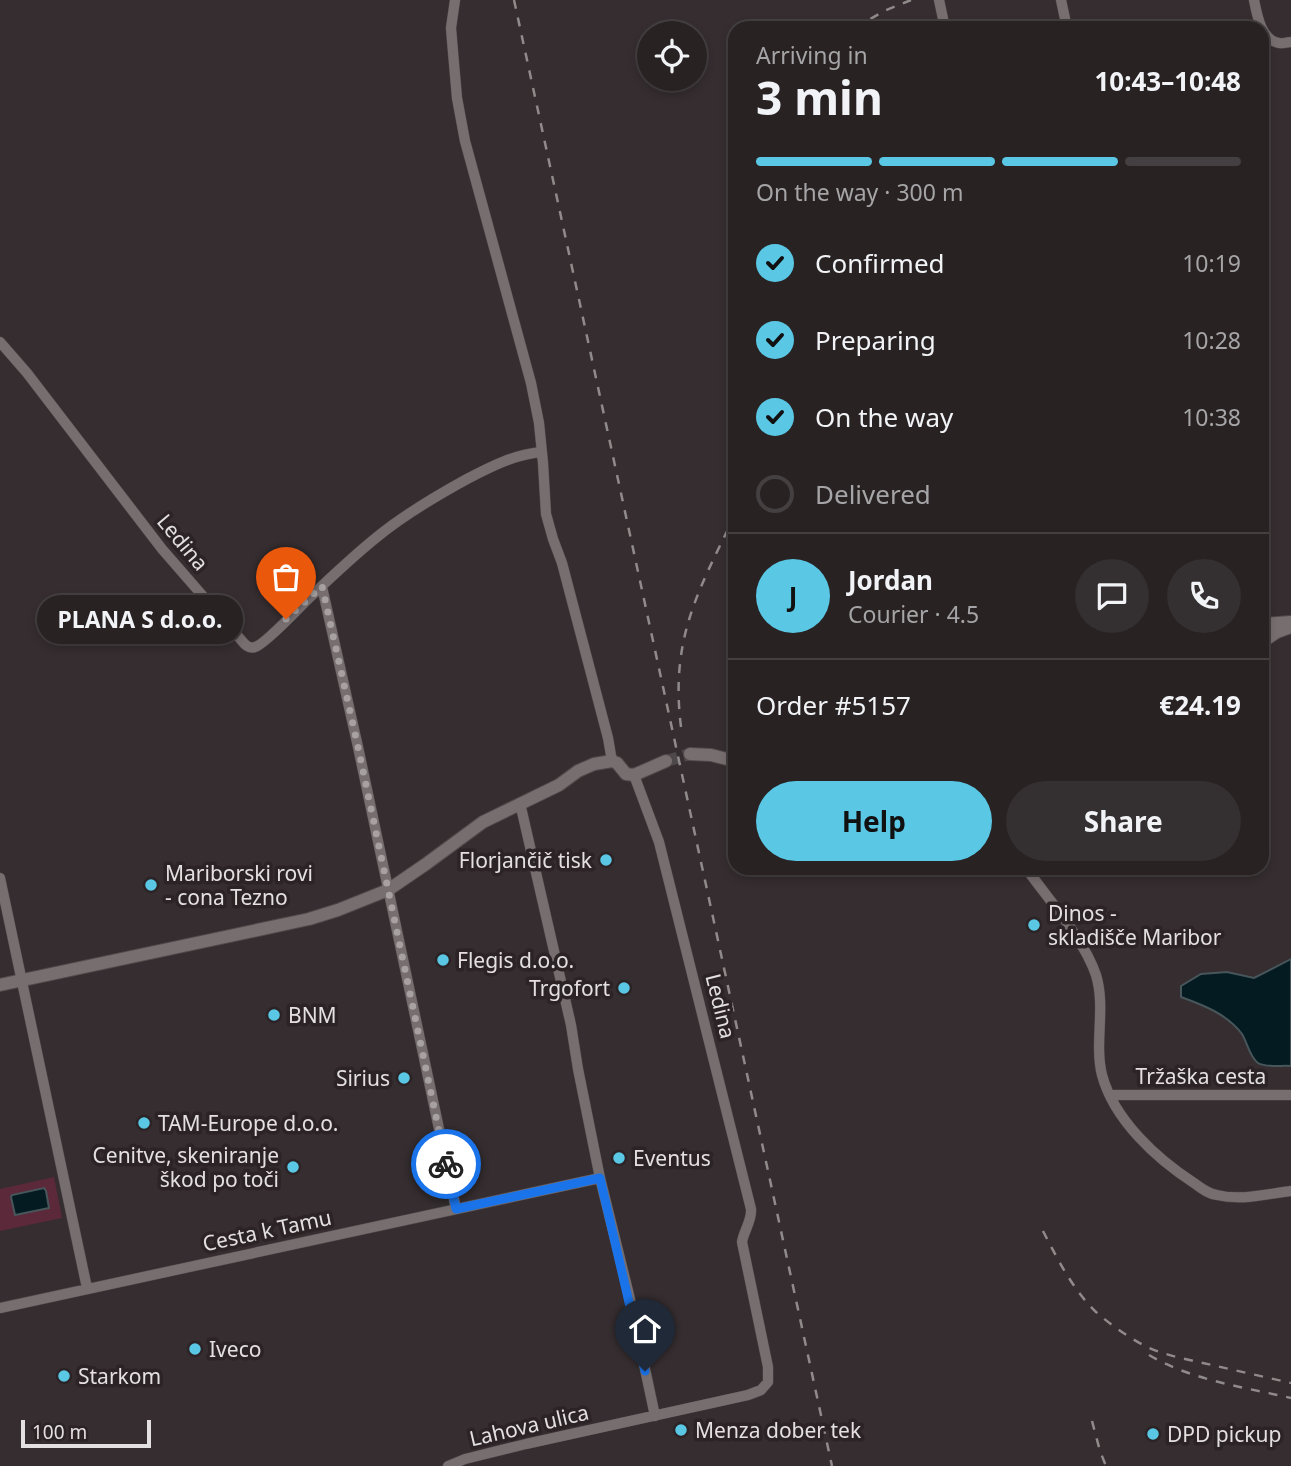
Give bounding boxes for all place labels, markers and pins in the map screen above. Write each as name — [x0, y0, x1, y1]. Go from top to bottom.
pin — [256, 547, 316, 619]
callout: PLANA S d.o.o. — [37, 594, 244, 644]
place label: Florjančič tisk — [459, 846, 593, 874]
marker: Florjančič tisk — [598, 852, 614, 868]
place label: Mariborski rovi - cona Tezno — [165, 859, 313, 911]
marker: Mariborski rovi - cona Tezno — [143, 877, 159, 893]
place label: Dinos - skladišče Maribor — [1048, 899, 1222, 951]
marker: Dinos - skladišče Maribor — [1026, 917, 1042, 933]
place label: Flegis d.o.o. — [457, 946, 574, 974]
marker: Flegis d.o.o. — [435, 952, 451, 968]
place label: Trgofort — [529, 974, 610, 1002]
marker: Trgofort — [616, 980, 632, 996]
place label: BNM — [288, 1001, 337, 1029]
marker: BNM — [266, 1007, 282, 1023]
place label: Sirius — [336, 1064, 390, 1092]
marker: Sirius — [396, 1070, 412, 1086]
place label: TAM-Europe d.o.o. — [158, 1109, 338, 1137]
marker: TAM-Europe d.o.o. — [136, 1115, 152, 1131]
place label: Cenitve, skeniranje škod po toči — [93, 1141, 279, 1193]
place label: Eventus — [633, 1144, 711, 1172]
marker: Eventus — [611, 1150, 627, 1166]
marker: Cenitve, skeniranje škod po toči — [285, 1159, 301, 1175]
pin — [615, 1299, 675, 1371]
place label: Iveco — [209, 1335, 261, 1363]
marker: Iveco — [187, 1341, 203, 1357]
place label: Starkom — [78, 1362, 161, 1390]
marker: Starkom — [56, 1368, 72, 1384]
place label: Menza dober tek — [695, 1416, 862, 1444]
place label: DPD pickup — [1167, 1420, 1281, 1448]
marker: Menza dober tek — [673, 1422, 689, 1438]
marker: DPD pickup — [1145, 1426, 1161, 1442]

